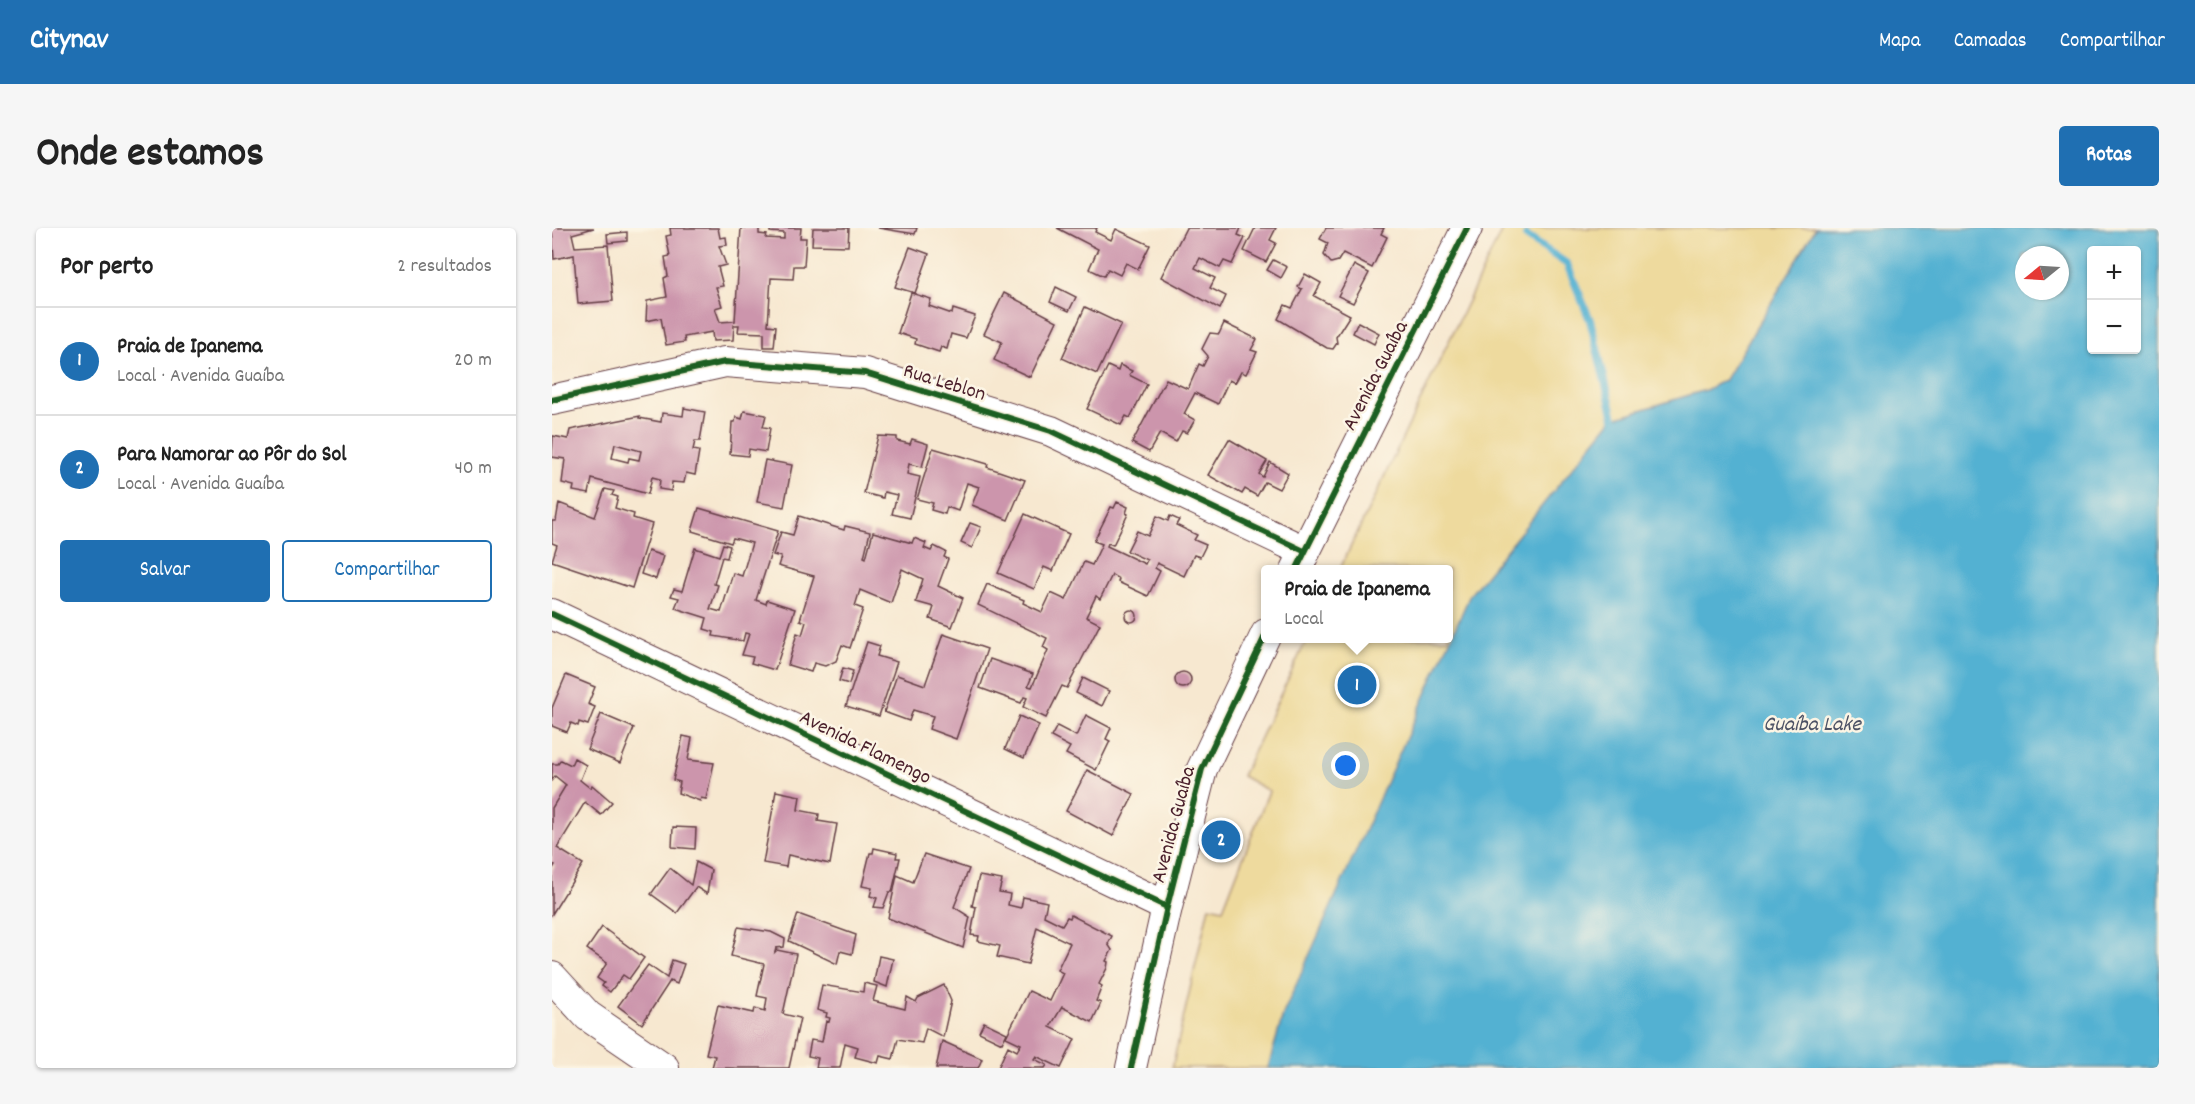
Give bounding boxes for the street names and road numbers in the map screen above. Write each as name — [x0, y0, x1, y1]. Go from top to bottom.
street label: Avenida Guaíba — [1336, 315, 1418, 437]
street label: Rua Leblon — [899, 357, 989, 411]
street label: Avenida Flamengo — [794, 704, 936, 794]
street label: Avenida Guaíba — [1145, 762, 1205, 887]

